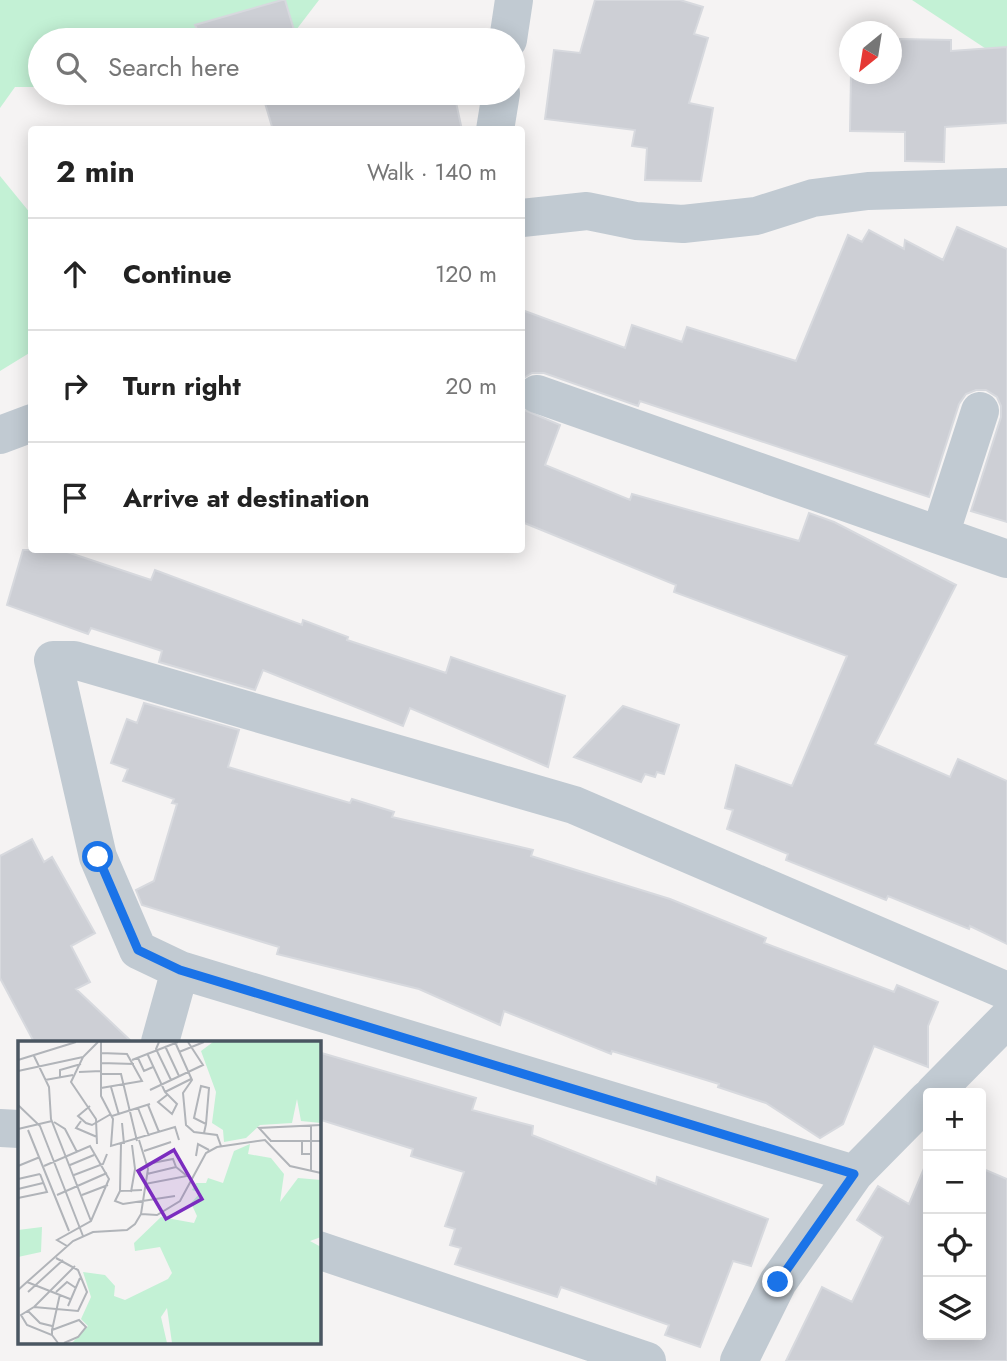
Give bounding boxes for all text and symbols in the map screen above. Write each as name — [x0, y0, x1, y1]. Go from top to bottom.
north arrow — [839, 21, 902, 84]
search box — [28, 28, 525, 105]
icon: search — [52, 48, 90, 86]
text: Search here — [108, 48, 240, 86]
text: 2 min — [56, 150, 135, 193]
text: Walk · 140 m — [367, 155, 497, 189]
icon: ahead — [56, 255, 94, 293]
text: Continue — [123, 255, 232, 293]
text: 120 m — [435, 257, 497, 291]
icon: right — [56, 367, 94, 405]
text: Turn right — [123, 367, 241, 405]
text: 20 m — [445, 369, 497, 403]
icon: arrive — [56, 479, 94, 517]
text: Arrive at destination — [123, 479, 370, 517]
route start — [82, 841, 113, 872]
inset map — [18, 1041, 320, 1344]
map controls — [923, 1088, 986, 1340]
button: + — [923, 1088, 986, 1151]
button: − — [923, 1151, 986, 1214]
button: locate — [923, 1214, 986, 1277]
route end — [762, 1266, 793, 1297]
button: layers — [923, 1277, 986, 1340]

